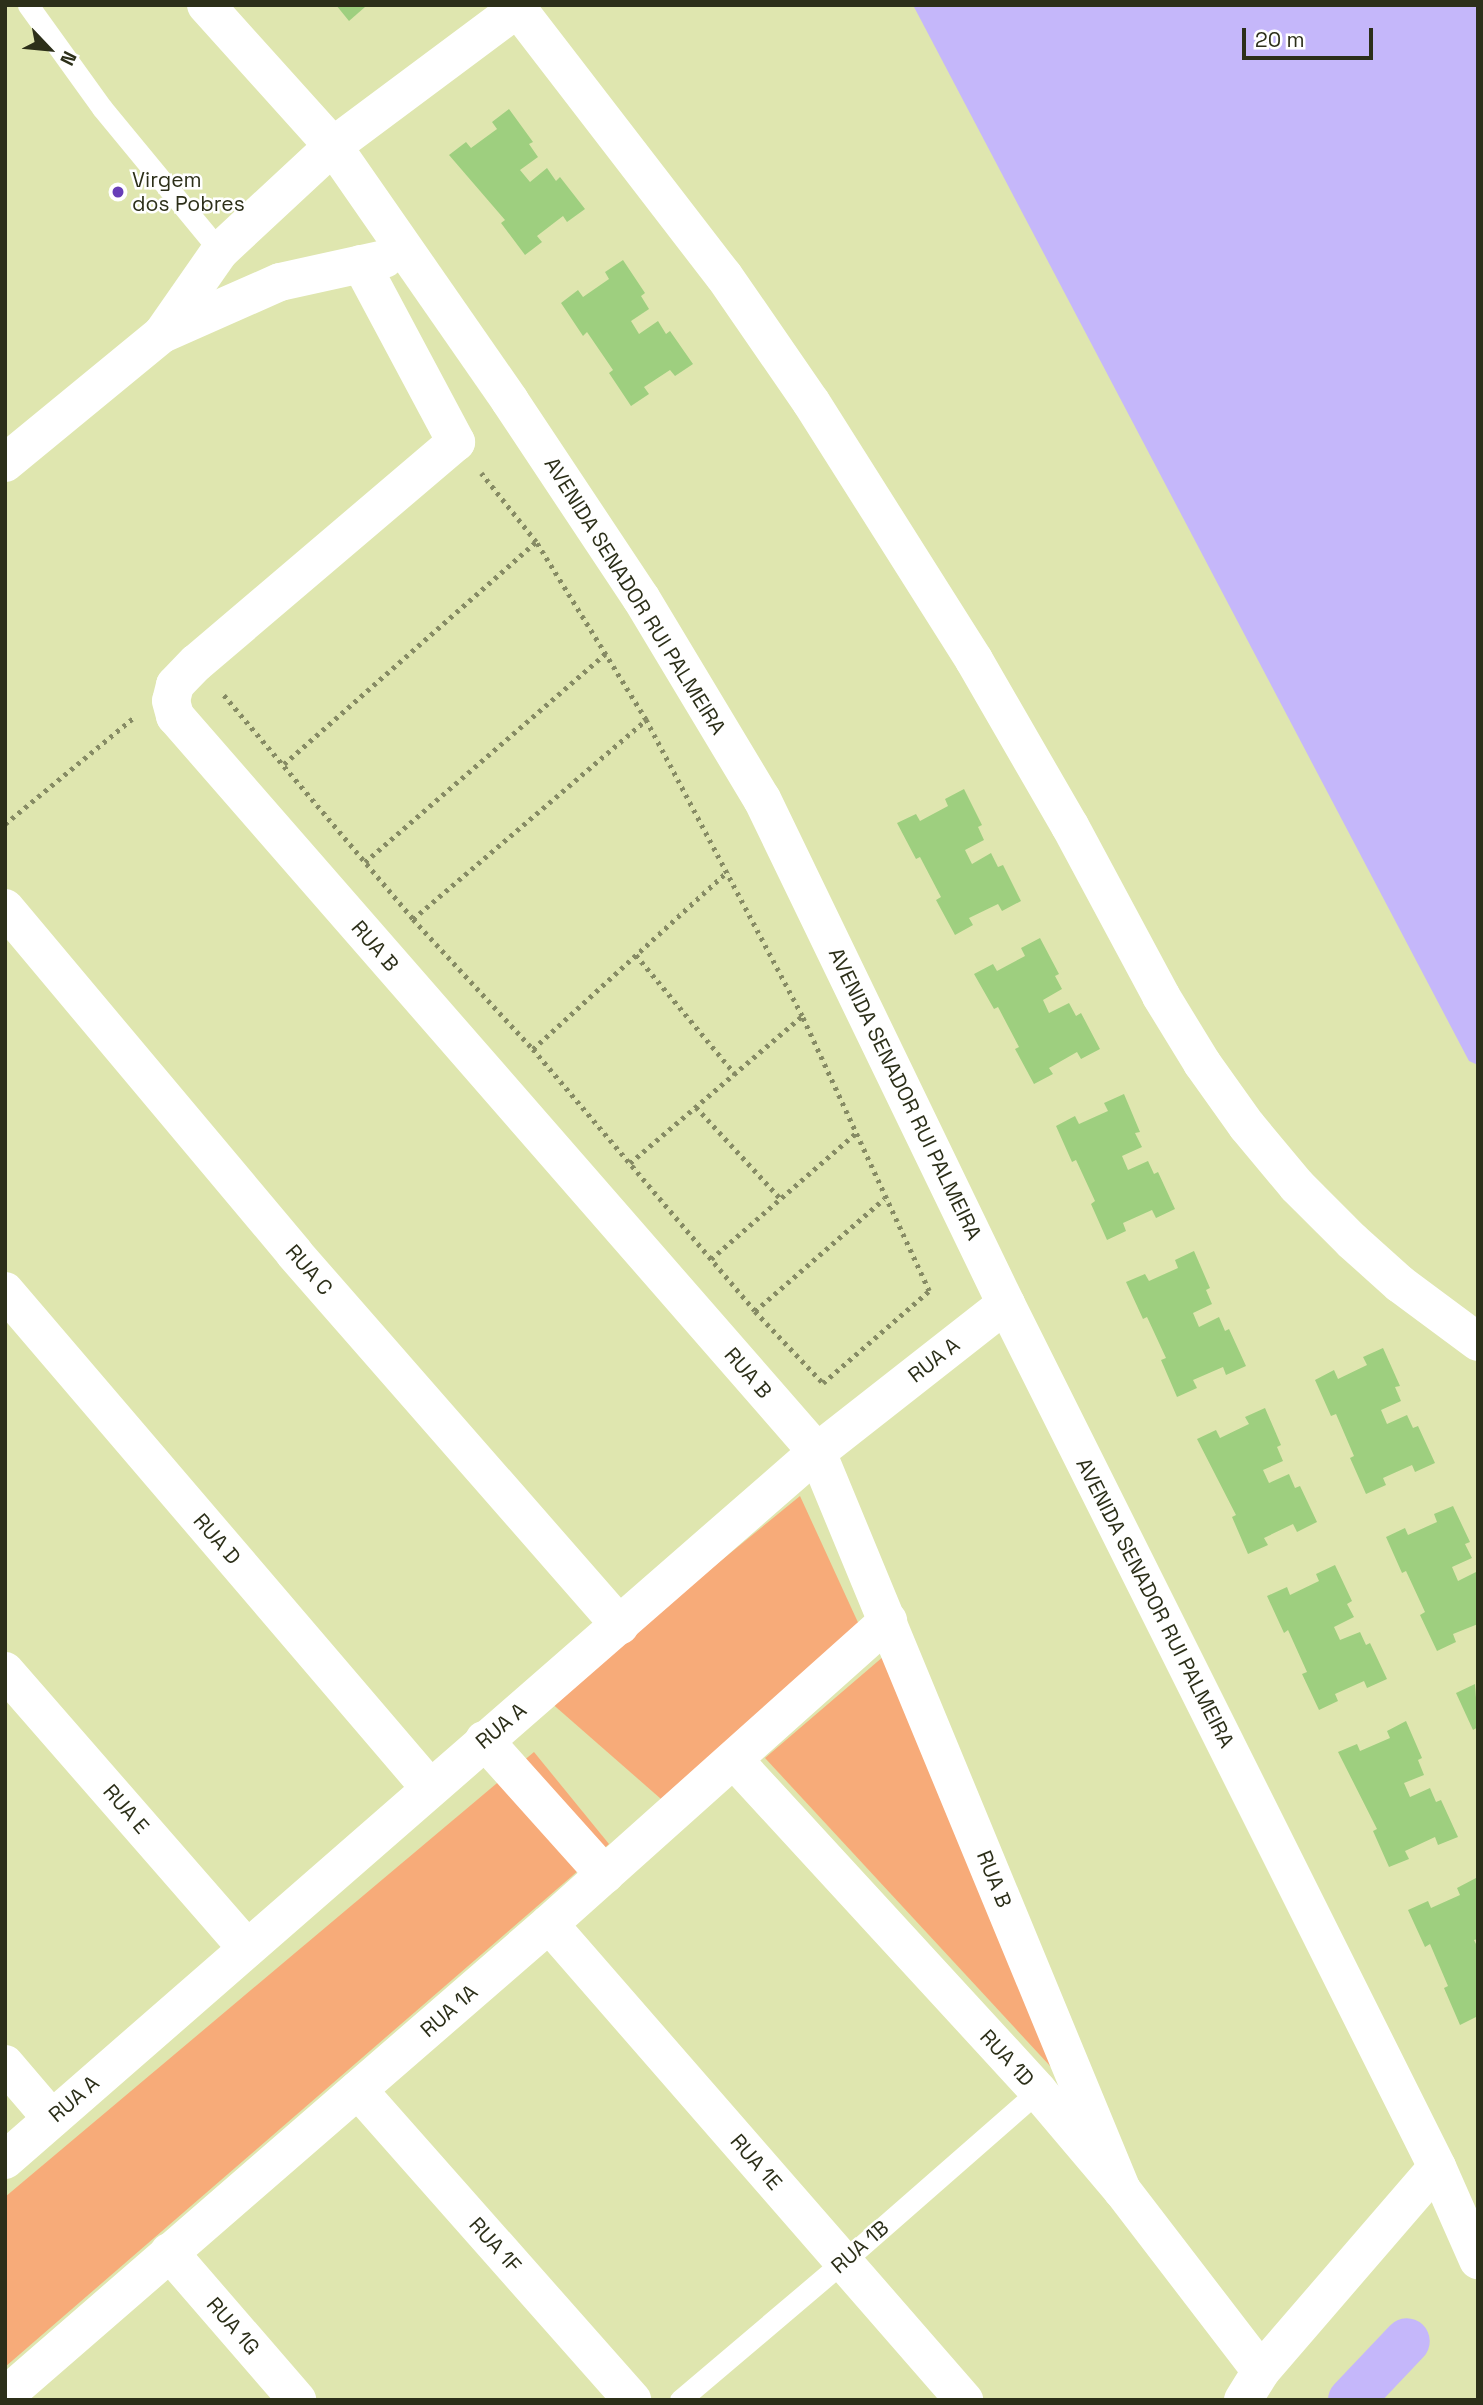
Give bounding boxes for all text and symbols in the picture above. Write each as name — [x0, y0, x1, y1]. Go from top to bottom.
north arrow — [14, 14, 84, 84]
scale bar — [1245, 14, 1376, 58]
text: 20 m — [1255, 26, 1305, 53]
text: N — [54, 47, 82, 70]
place label: Virgem dos Pobres — [132, 167, 245, 217]
marker: Virgem dos Pobres — [110, 184, 126, 200]
street label: AVENIDA SENADOR RUI PALMEIRA — [539, 453, 731, 739]
street label: RUA B — [346, 915, 404, 977]
street label: AVENIDA SENADOR RUI PALMEIRA — [823, 944, 987, 1244]
street label: RUA C — [280, 1239, 338, 1301]
street label: RUA A — [903, 1332, 965, 1388]
street label: RUA B — [719, 1342, 777, 1404]
street label: AVENIDA SENADOR RUI PALMEIRA — [1071, 1454, 1239, 1752]
street label: RUA D — [188, 1508, 246, 1570]
street label: RUA A — [470, 1697, 532, 1755]
street label: RUA E — [98, 1779, 154, 1839]
street label: RUA B — [971, 1847, 1017, 1911]
street label: RUA 1A — [415, 1979, 483, 2043]
street label: RUA 1D — [975, 2024, 1039, 2092]
street label: RUA A — [44, 2070, 104, 2128]
street label: RUA 1E — [725, 2129, 787, 2195]
street label: RUA 1F — [464, 2212, 526, 2278]
street label: RUA 1B — [826, 2215, 894, 2279]
street label: RUA 1G — [201, 2292, 265, 2360]

